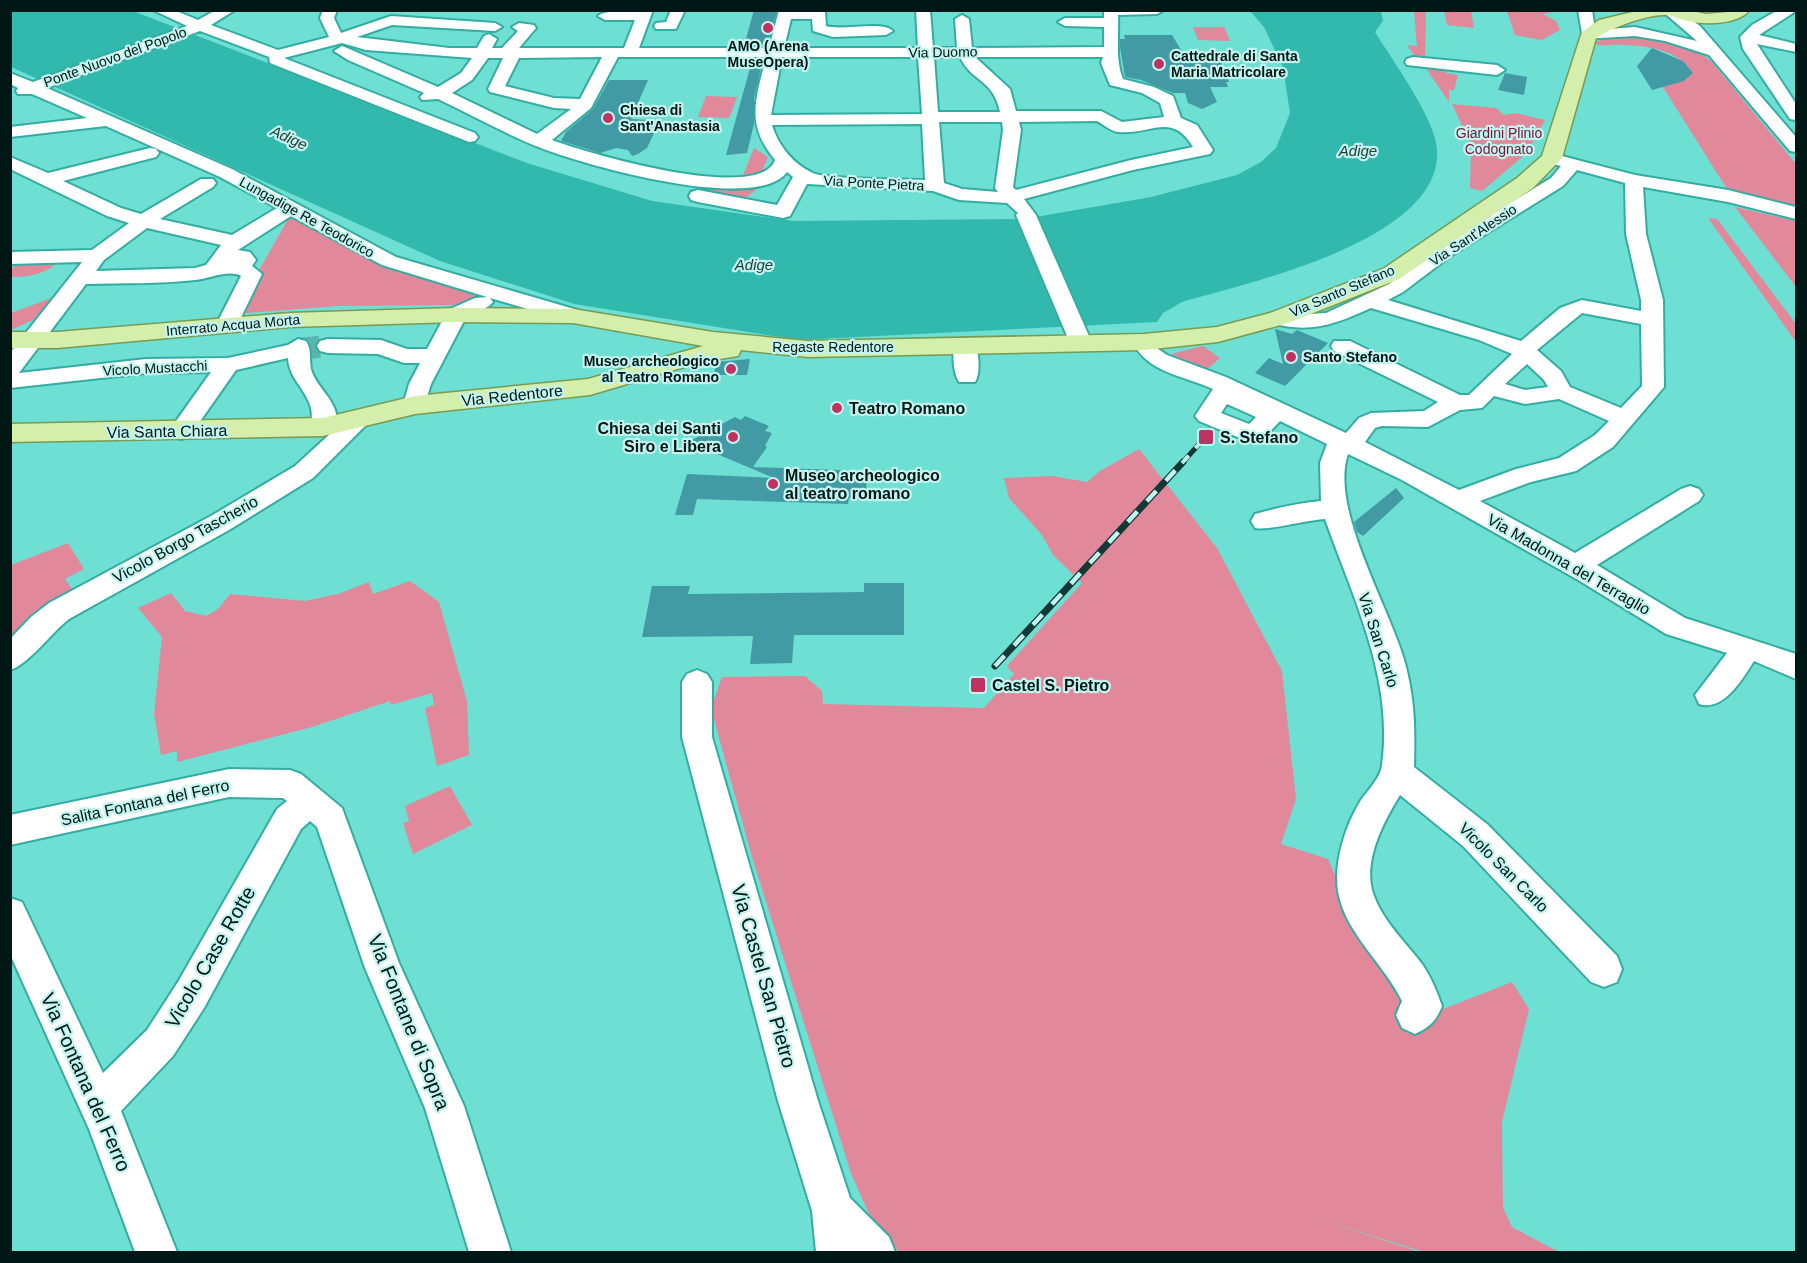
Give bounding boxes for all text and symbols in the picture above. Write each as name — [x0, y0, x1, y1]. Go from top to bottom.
marker: AMO (Arena MuseOpera) — [761, 21, 775, 35]
street label: Ponte Nuovo del Popolo — [41, 24, 189, 90]
place label: AMO (Arena MuseOpera) — [728, 38, 809, 70]
street label: Via Duomo — [908, 43, 978, 61]
place label: Cattedrale di Santa Maria Matricolare — [1171, 48, 1298, 80]
marker: Cattedrale di Santa Maria Matricolare — [1152, 57, 1166, 71]
place label: Chiesa di Sant'Anastasia — [620, 102, 720, 134]
marker: Chiesa di Sant'Anastasia — [601, 111, 615, 125]
water label: Adige — [267, 122, 310, 153]
park label: Giardini Plinio Codognato — [1456, 125, 1542, 157]
water label: Adige — [1338, 142, 1377, 159]
street label: Via Ponte Pietra — [823, 172, 925, 194]
street label: Lungadige Re Teodorico — [237, 173, 377, 261]
street label: Via Sant'Alessio — [1427, 201, 1520, 269]
water label: Adige — [734, 256, 773, 273]
street label: Via Santo Stefano — [1287, 262, 1397, 320]
street label: Interrato Acqua Morta — [165, 311, 301, 339]
street label: Regaste Redentore — [772, 339, 894, 355]
place label: Santo Stefano — [1303, 349, 1397, 365]
marker: Santo Stefano — [1284, 350, 1298, 364]
place label: Museo archeologico al Teatro Romano — [584, 353, 719, 385]
street label: Vicolo Mustacchi — [102, 357, 208, 379]
marker: Museo archeologico al Teatro Romano — [724, 362, 738, 376]
street label: Via Redentore — [460, 382, 564, 409]
place label: Teatro Romano — [849, 400, 965, 417]
marker: Teatro Romano — [830, 401, 844, 415]
place label: Chiesa dei Santi Siro e Libera — [597, 420, 721, 455]
street label: Via Santa Chiara — [107, 422, 228, 441]
marker: S. Stefano — [1197, 428, 1215, 446]
place label: S. Stefano — [1220, 429, 1298, 446]
marker: Chiesa dei Santi Siro e Libera — [726, 430, 740, 444]
place label: Museo archeologico al teatro romano — [785, 467, 940, 502]
marker: Museo archeologico al teatro romano — [766, 477, 780, 491]
street label: Vicolo Borgo Tascherio — [110, 492, 261, 586]
street label: Via Madonna del Terraglio — [1484, 511, 1653, 618]
street label: Via San Carlo — [1355, 591, 1402, 690]
marker: Castel S. Pietro — [969, 676, 987, 694]
place label: Castel S. Pietro — [992, 677, 1110, 694]
street label: Salita Fontana del Ferro — [59, 776, 231, 829]
street label: Vicolo San Carlo — [1456, 819, 1552, 915]
street label: Vicolo Case Rotte — [161, 882, 259, 1032]
street label: Via Castel San Pietro — [727, 882, 801, 1070]
street label: Via Fontane di Sopra — [364, 931, 455, 1114]
street label: Via Fontana del Ferro — [37, 989, 135, 1175]

